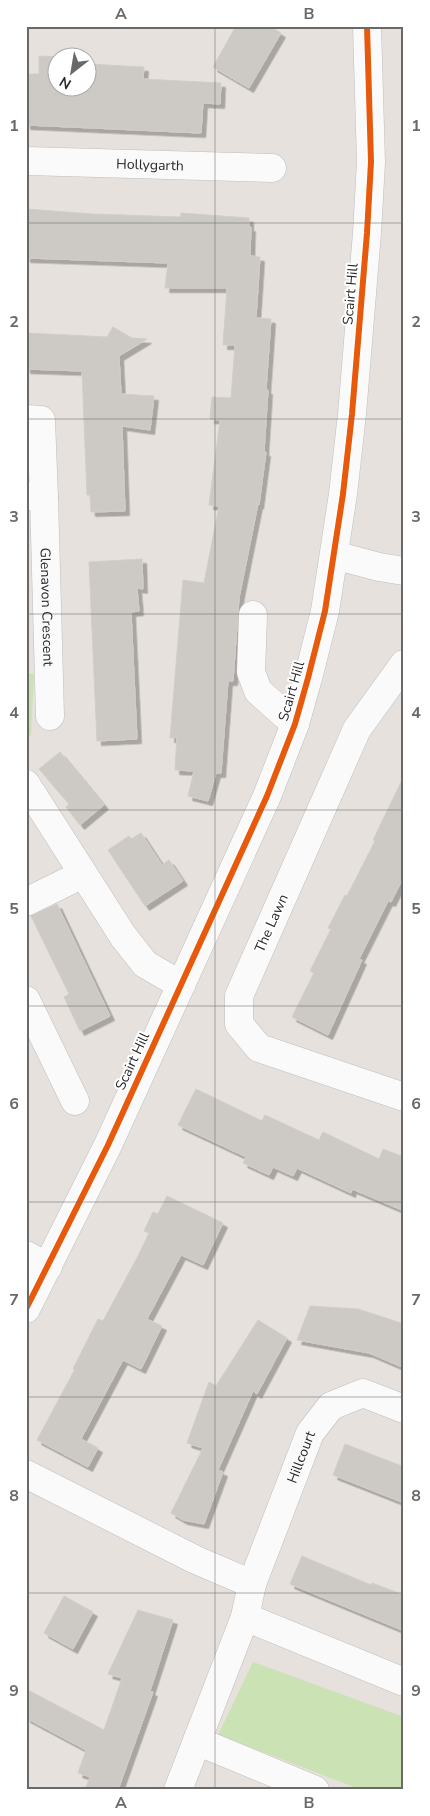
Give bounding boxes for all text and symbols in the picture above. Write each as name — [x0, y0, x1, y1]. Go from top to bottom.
text: A — [115, 3, 127, 25]
text: B — [303, 3, 315, 25]
north arrow — [48, 48, 98, 98]
text: N — [56, 72, 75, 94]
text: 1 — [9, 115, 19, 137]
text: 1 — [411, 115, 421, 137]
street label: Hollygarth — [116, 155, 184, 175]
street label: Scairt Hill — [338, 262, 363, 326]
text: 2 — [9, 311, 19, 333]
text: 2 — [411, 311, 421, 333]
text: 3 — [9, 506, 19, 528]
text: 3 — [411, 506, 421, 528]
street label: Glenavon Crescent — [35, 547, 58, 667]
street label: Scairt Hill — [274, 658, 309, 723]
text: 4 — [9, 702, 19, 724]
text: 4 — [411, 702, 421, 724]
street label: The Lawn — [250, 891, 293, 955]
text: 5 — [9, 898, 19, 920]
text: 5 — [411, 898, 421, 920]
street label: Scairt Hill — [111, 1028, 154, 1093]
text: 6 — [9, 1093, 19, 1115]
text: 6 — [411, 1093, 421, 1115]
text: 7 — [9, 1289, 19, 1311]
text: 7 — [411, 1289, 421, 1311]
street label: Hillcourt — [283, 1428, 320, 1486]
text: 8 — [9, 1485, 19, 1507]
text: 8 — [411, 1485, 421, 1507]
text: 9 — [9, 1680, 19, 1702]
text: 9 — [411, 1680, 421, 1702]
text: A — [115, 1792, 127, 1814]
text: B — [303, 1792, 315, 1814]

